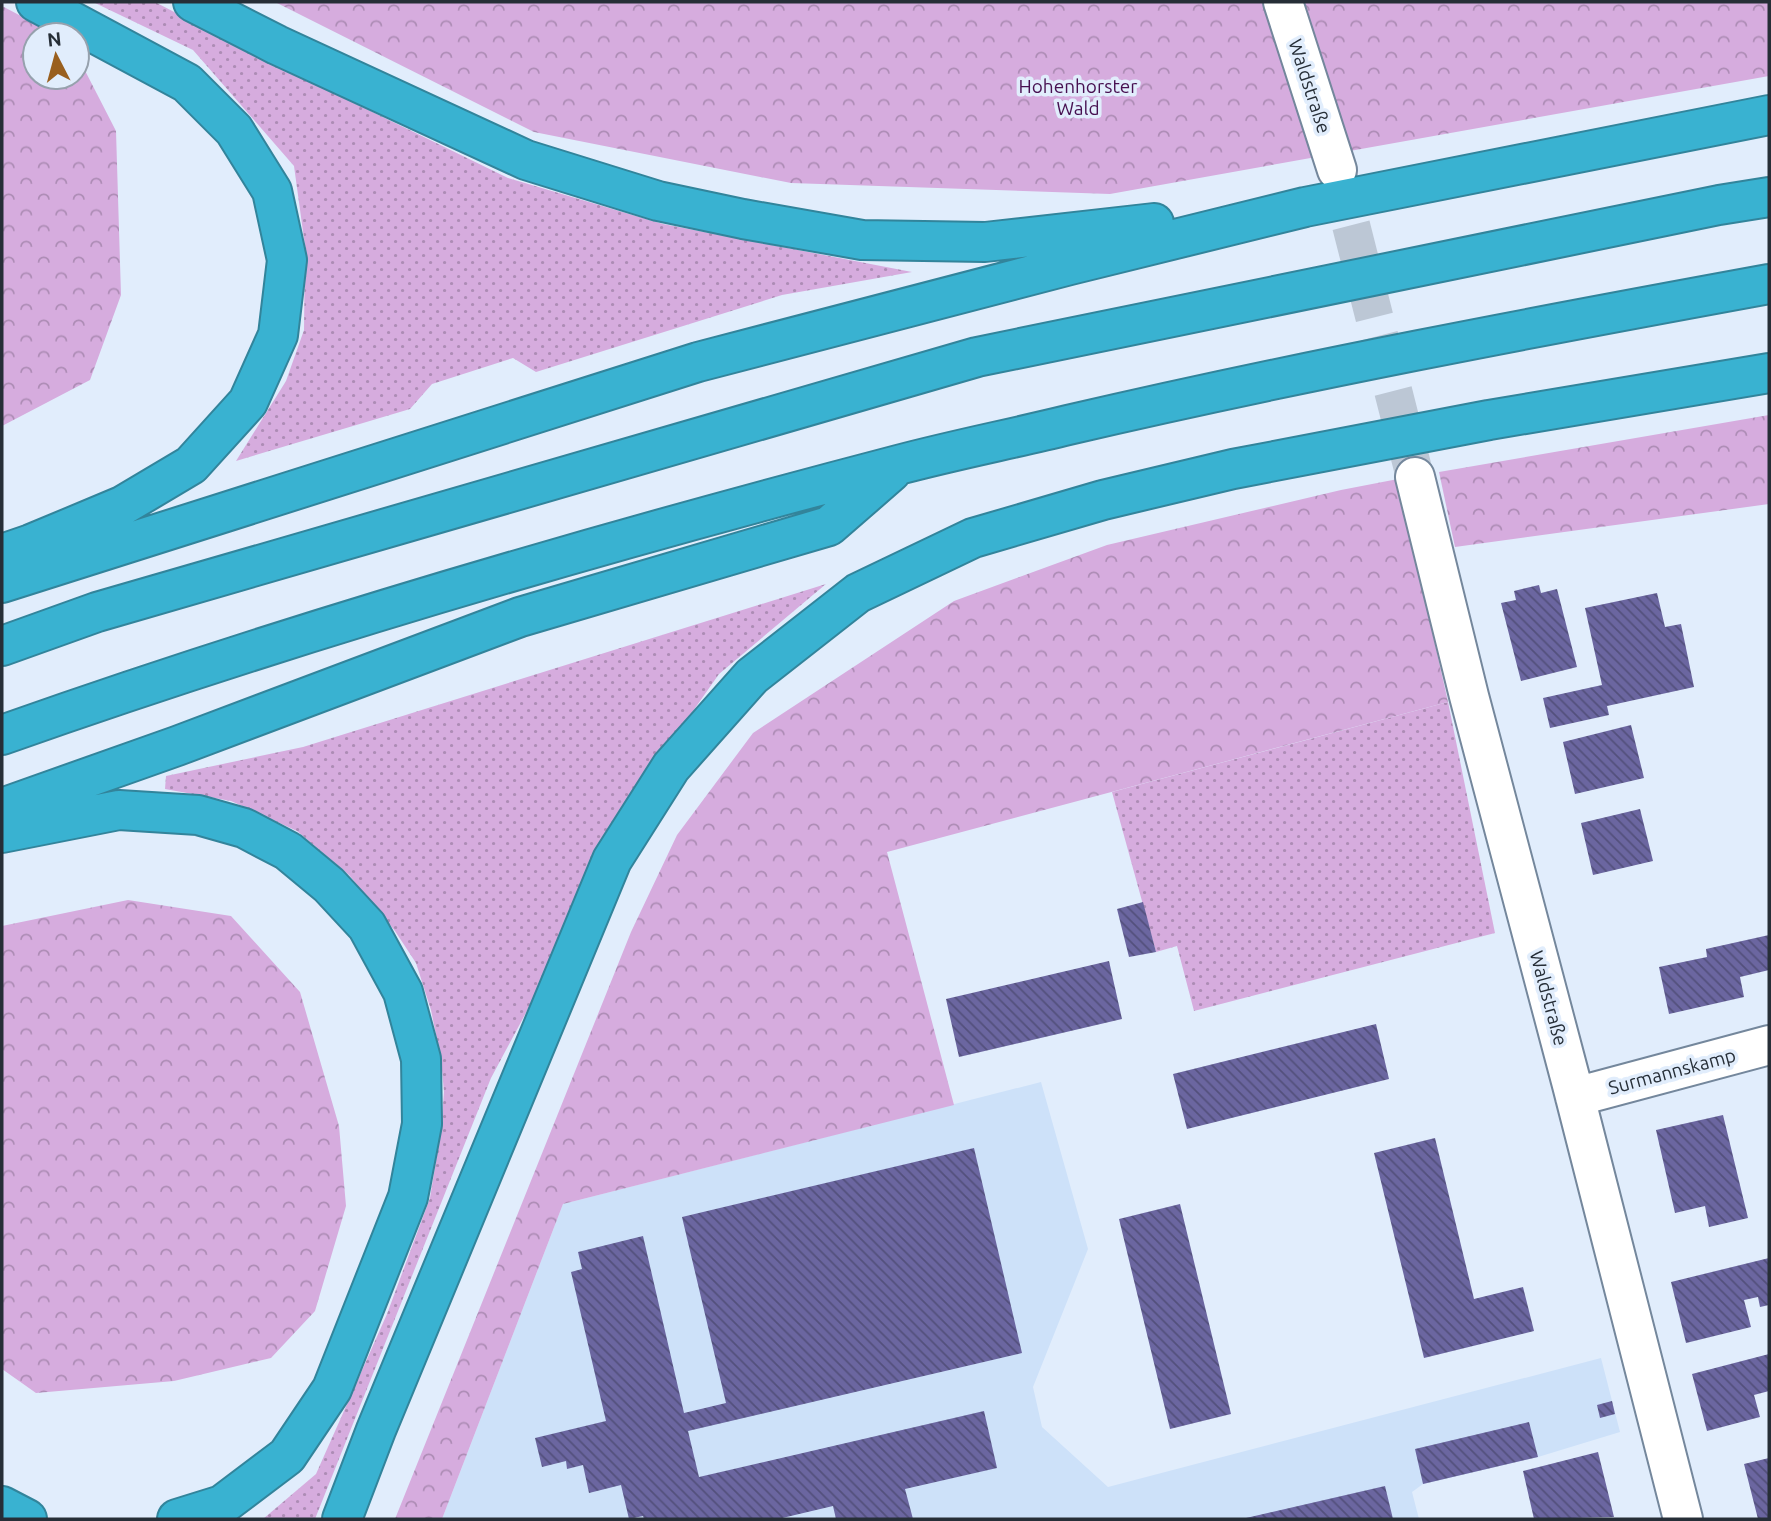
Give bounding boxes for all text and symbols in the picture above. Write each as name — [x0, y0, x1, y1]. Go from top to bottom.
north arrow — [21, 21, 91, 91]
text: N — [46, 27, 62, 51]
street label: Waldstraße — [1284, 36, 1336, 136]
park label: Hohenhorster Wald — [1018, 75, 1138, 119]
street label: Waldstraße — [1526, 948, 1572, 1048]
street label: Surmannskamp — [1606, 1043, 1738, 1099]

